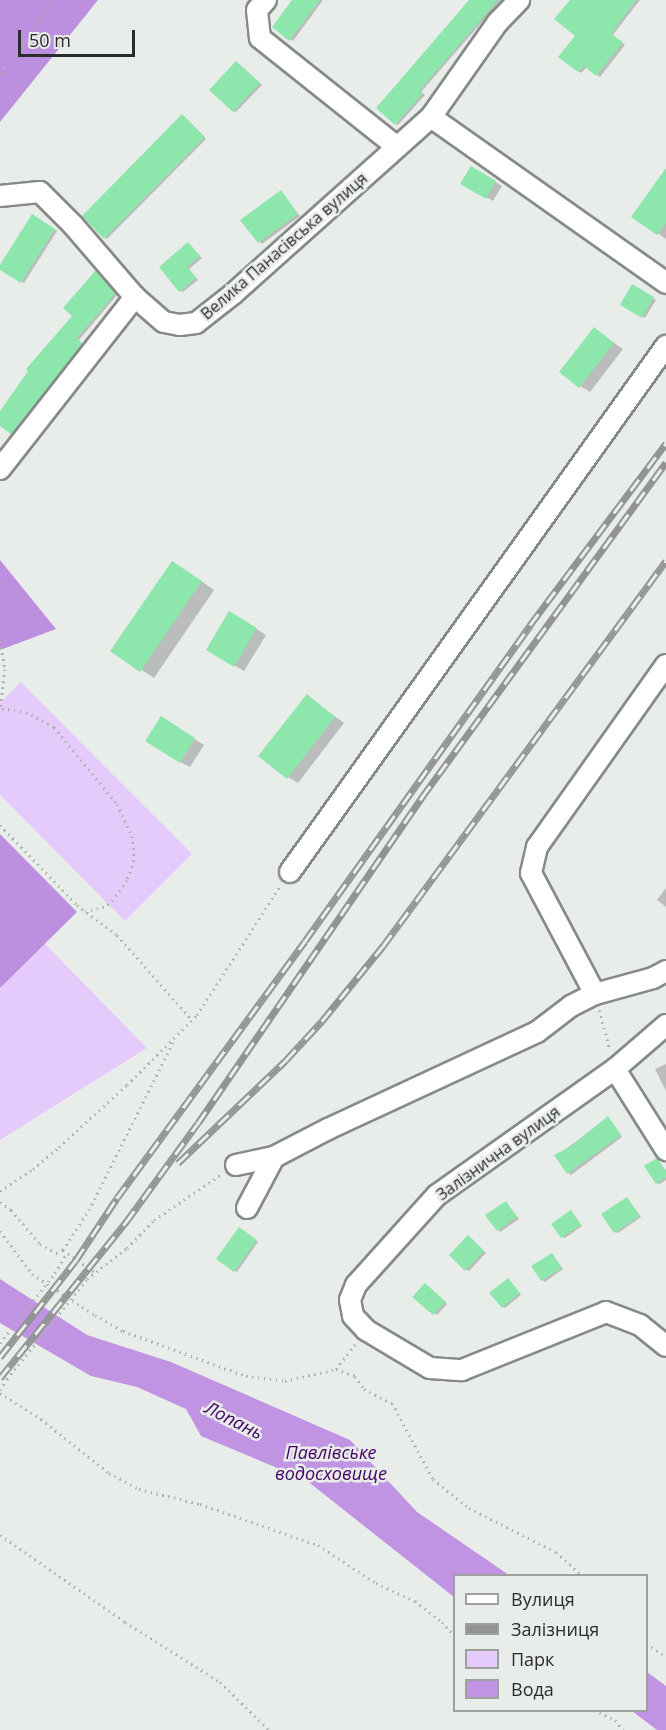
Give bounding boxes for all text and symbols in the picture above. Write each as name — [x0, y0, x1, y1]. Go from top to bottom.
scale bar — [21, 18, 138, 56]
text: 50 m — [29, 28, 71, 52]
street label: Велика Панасівська вулиця — [197, 168, 371, 324]
street label: Залізнична вулиця — [433, 1102, 563, 1204]
water label: Лопань — [201, 1396, 267, 1444]
water label: Павлівське водосховище — [275, 1442, 387, 1484]
legend — [453, 1574, 648, 1712]
text: Вулиця — [511, 1587, 575, 1611]
text: Залізниця — [511, 1617, 599, 1641]
text: Парк — [511, 1647, 554, 1671]
text: Вода — [511, 1677, 554, 1701]

